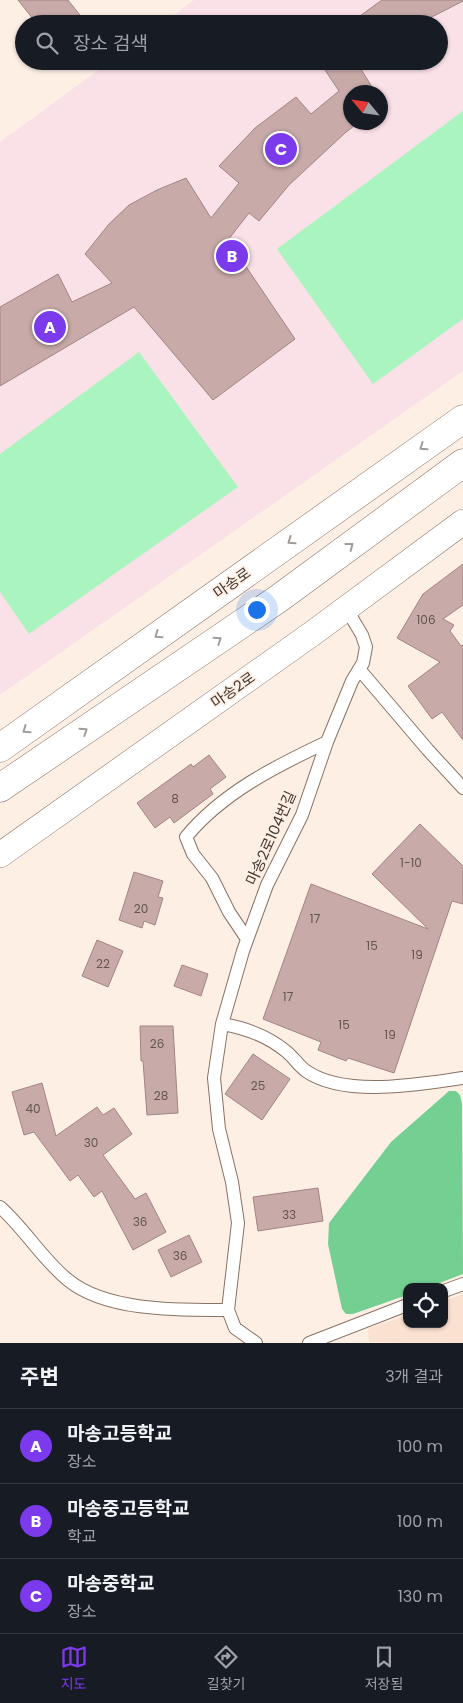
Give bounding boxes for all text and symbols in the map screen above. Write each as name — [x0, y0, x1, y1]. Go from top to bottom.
search box — [15, 15, 448, 70]
icon: search — [33, 29, 61, 57]
text: 장소 검색 — [73, 30, 148, 57]
north arrow — [343, 85, 388, 130]
pin: C — [265, 130, 297, 168]
pin: B — [216, 237, 248, 275]
pin: A — [34, 308, 66, 346]
one-way arrow — [419, 441, 429, 450]
one-way arrow — [287, 535, 297, 544]
one-way arrow — [344, 543, 353, 551]
street label: 마송로 — [209, 562, 255, 603]
your location — [244, 597, 270, 623]
house number: 106 — [417, 611, 436, 628]
one-way arrow — [155, 629, 164, 638]
one-way arrow — [212, 637, 222, 646]
street label: 마송2로 — [206, 667, 259, 713]
one-way arrow — [23, 724, 32, 732]
one-way arrow — [78, 728, 87, 738]
street label: 마송2로104번길 — [240, 787, 301, 888]
house number: 8 — [171, 790, 179, 807]
house number: 1-10 — [400, 854, 422, 871]
house number: 20 — [134, 900, 148, 917]
house number: 17 — [310, 910, 321, 927]
house number: 15 — [366, 937, 378, 954]
house number: 19 — [411, 946, 423, 963]
house number: 22 — [96, 955, 110, 972]
house number: 17 — [283, 988, 294, 1005]
house number: 15 — [338, 1016, 350, 1033]
house number: 19 — [384, 1026, 396, 1043]
house number: 26 — [150, 1035, 164, 1052]
house number: 25 — [251, 1077, 265, 1094]
house number: 28 — [154, 1087, 168, 1104]
house number: 40 — [25, 1100, 41, 1117]
house number: 30 — [84, 1134, 98, 1151]
house number: 33 — [282, 1206, 296, 1223]
house number: 36 — [133, 1213, 147, 1230]
house number: 36 — [173, 1247, 187, 1264]
map controls — [403, 1283, 448, 1328]
button: locate — [403, 1283, 448, 1328]
text: 주변 — [20, 1362, 59, 1391]
text: 3개 결과 — [385, 1365, 443, 1388]
text: 마송고등학교 — [67, 1420, 172, 1447]
text: A — [30, 1435, 42, 1458]
text: 100 m — [397, 1435, 443, 1458]
text: 장소 — [67, 1450, 96, 1473]
text: 마송중고등학교 — [67, 1495, 189, 1522]
text: B — [31, 1510, 41, 1533]
text: 100 m — [397, 1510, 443, 1533]
text: 학교 — [67, 1525, 96, 1548]
text: 마송중학교 — [67, 1570, 154, 1597]
text: C — [30, 1585, 42, 1608]
text: 130 m — [398, 1585, 443, 1608]
text: 장소 — [67, 1600, 96, 1623]
tab: 지도 — [60, 1643, 88, 1695]
tab: 길찾기 — [207, 1643, 245, 1695]
tab: 저장됨 — [365, 1643, 403, 1695]

